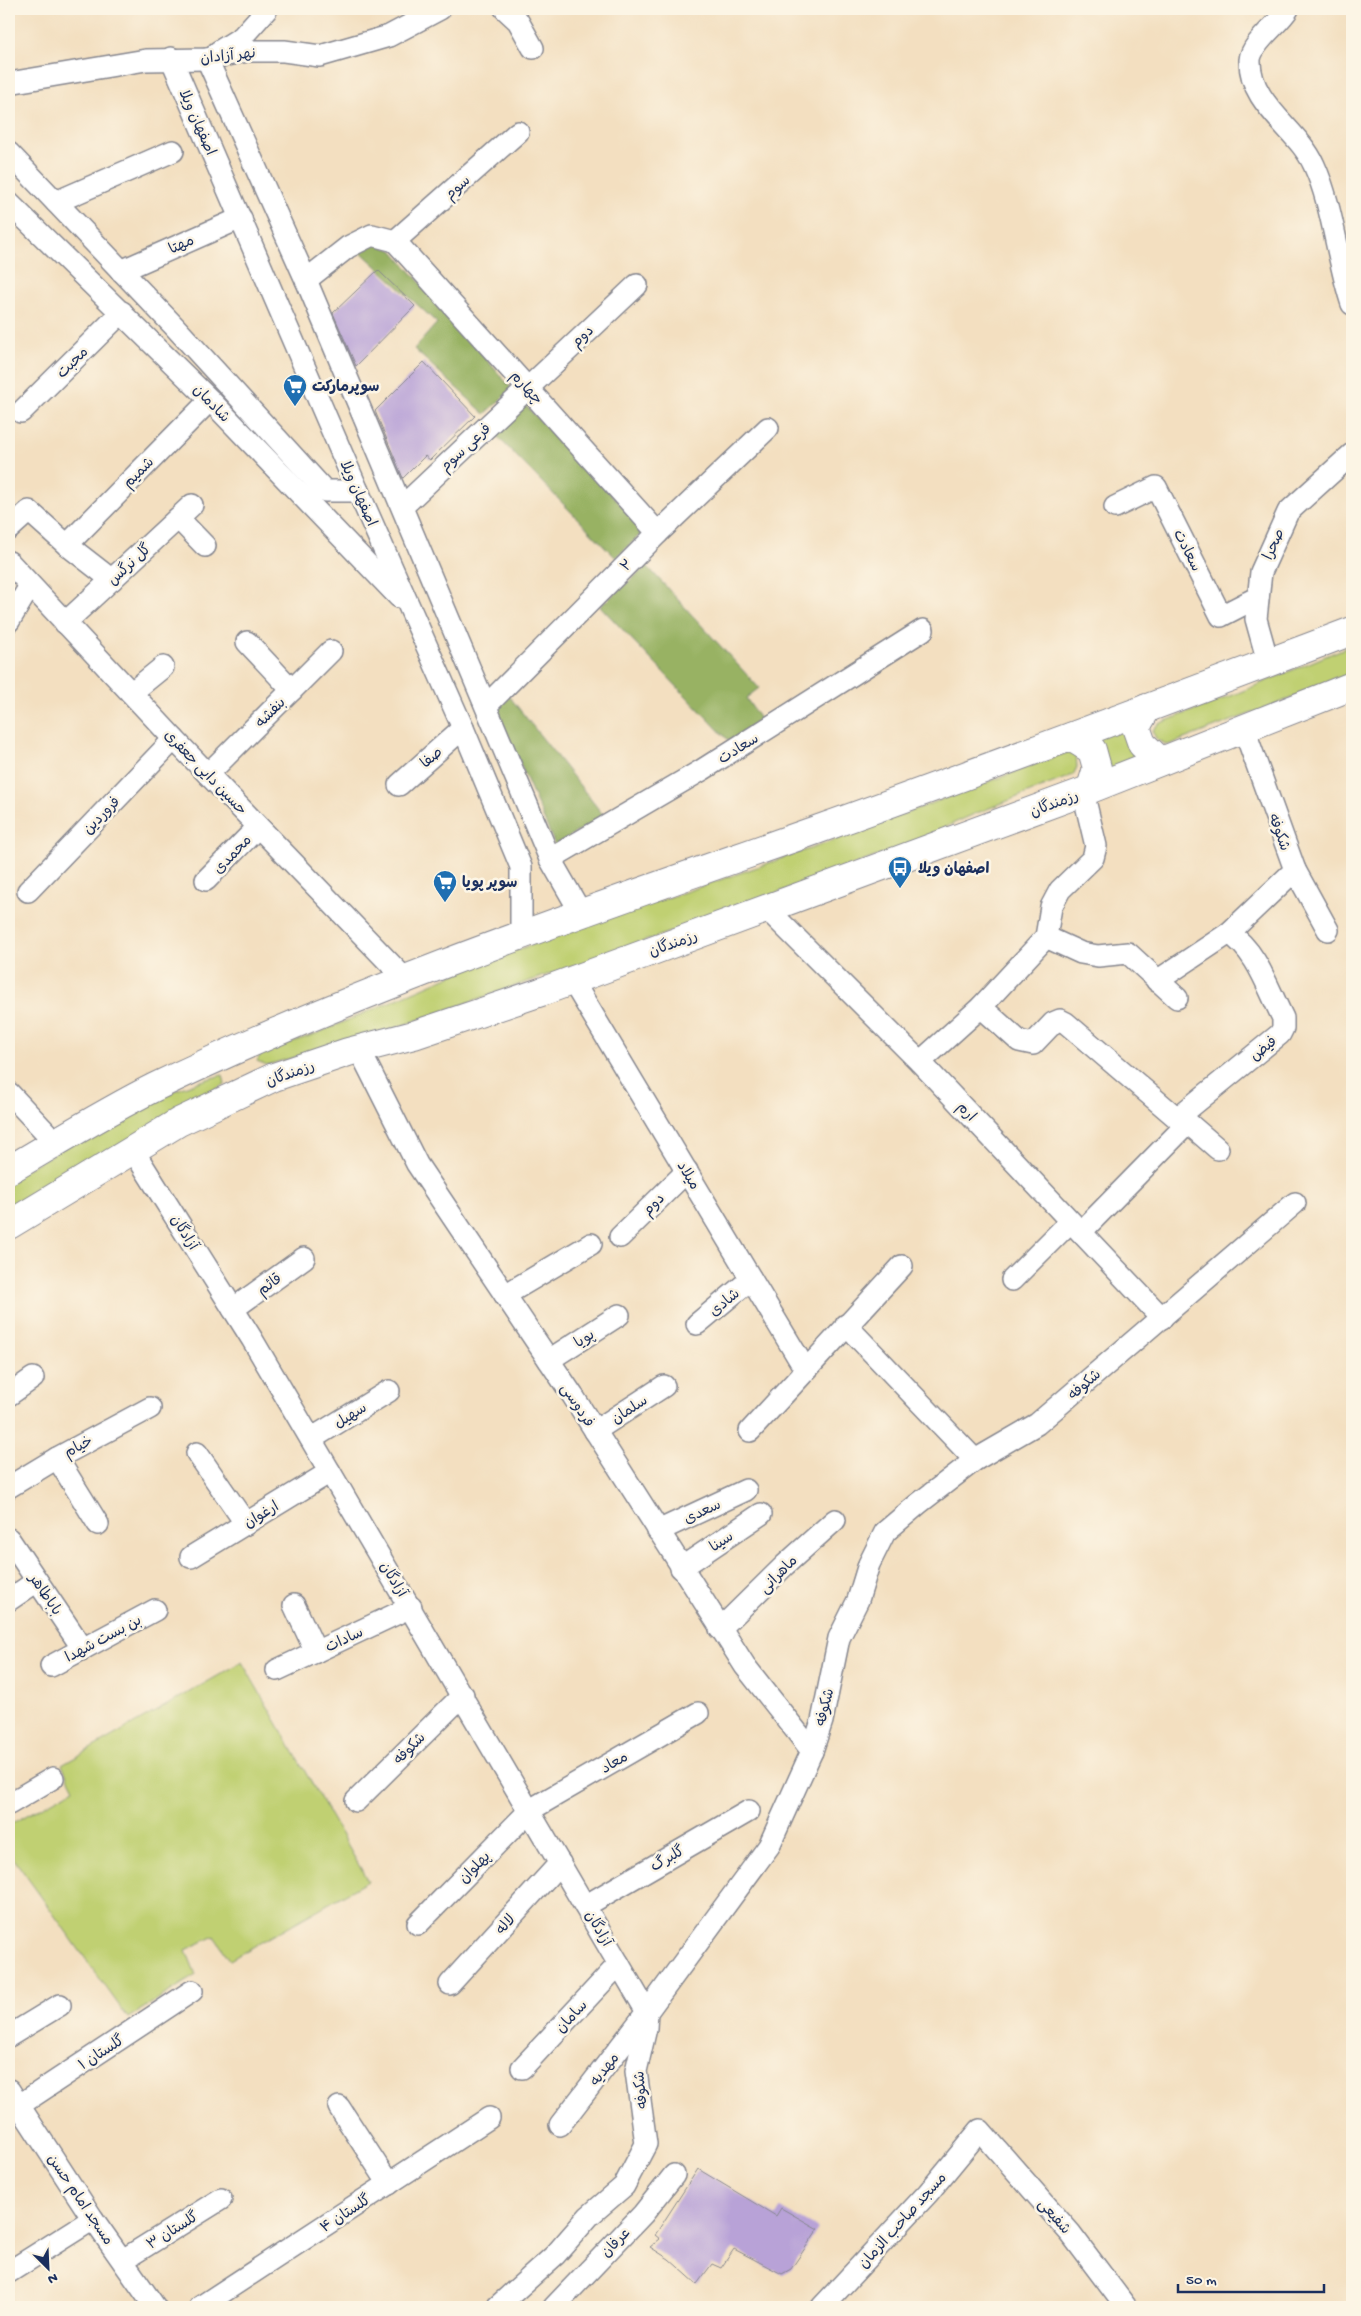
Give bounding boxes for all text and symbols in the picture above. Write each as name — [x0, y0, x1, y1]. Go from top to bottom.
street label: نهر آزادان — [199, 44, 257, 69]
street label: اصفهان ویلا — [174, 87, 219, 159]
street label: سوم — [442, 172, 476, 205]
street label: مهتا — [166, 232, 197, 259]
street label: دوم — [568, 323, 599, 353]
street label: محبت — [54, 344, 93, 383]
street label: چهارم — [506, 368, 545, 409]
supermarket icon: سوپرمارکت — [282, 373, 308, 407]
place label: سوپرمارکت — [312, 379, 379, 397]
street label: شادمان — [188, 382, 233, 427]
street label: فرعی سوم — [437, 420, 496, 477]
street label: شمیم — [120, 454, 160, 494]
street label: اصفهان ویلا — [335, 458, 380, 530]
street label: صحرا — [1260, 526, 1290, 563]
street label: سعادت — [1168, 527, 1204, 575]
street label: گل نرگس — [103, 539, 156, 590]
street label: ۲ — [617, 556, 637, 576]
street label: بنفشه — [252, 694, 290, 732]
street label: حسین دایی جعفری — [159, 727, 250, 820]
street label: سعادت — [715, 730, 763, 769]
street label: صفا — [418, 744, 447, 773]
street label: رزمندگان — [1027, 786, 1081, 822]
street label: فروردین — [80, 794, 125, 839]
street label: شکوفه — [1263, 812, 1293, 854]
street label: محمدی — [210, 832, 256, 879]
bus stop icon: اصفهان ویلا — [887, 855, 913, 889]
place label: اصفهان ویلا — [918, 861, 990, 879]
supermarket icon: سوپر پویا — [432, 869, 458, 903]
place label: سوپر پویا — [462, 875, 517, 893]
street label: رزمندگان — [646, 926, 700, 962]
street label: فیض — [1247, 1033, 1281, 1066]
street label: رزمندگان — [263, 1056, 317, 1092]
street label: ارم — [952, 1099, 979, 1126]
street label: میلاد — [672, 1159, 703, 1193]
street label: دوم — [639, 1190, 670, 1221]
street label: آزادگان — [166, 1211, 203, 1255]
street label: قائم — [254, 1271, 287, 1301]
street label: شادی — [706, 1286, 744, 1321]
street label: پویا — [572, 1327, 599, 1353]
street label: شکوفه — [1065, 1366, 1106, 1405]
street label: فردوسی — [556, 1381, 597, 1431]
street label: سلمان — [609, 1392, 652, 1429]
street label: سهیل — [331, 1400, 371, 1434]
street label: خیام — [62, 1433, 96, 1463]
street label: سعدی — [681, 1496, 724, 1529]
street label: ارغوان — [241, 1498, 283, 1533]
street label: سینا — [707, 1528, 737, 1557]
street label: ماهرانی — [757, 1553, 802, 1598]
street label: آزادگان — [375, 1558, 412, 1602]
street label: باباطاهر — [23, 1569, 65, 1620]
street label: بن بست شهدا — [63, 1612, 145, 1667]
street label: سادات — [323, 1624, 367, 1657]
street label: شکوفه — [813, 1687, 839, 1728]
street label: شکوفه — [391, 1730, 430, 1769]
street label: معاد — [598, 1749, 632, 1779]
street label: گلبرگ — [647, 1841, 688, 1877]
street label: پهلوان — [456, 1849, 495, 1888]
street label: آزادگان — [580, 1907, 617, 1951]
street label: لاله — [493, 1911, 520, 1939]
street label: سامان — [553, 1997, 592, 2038]
street label: گلستان ۱ — [75, 2031, 128, 2075]
street label: مهدیه — [587, 2050, 624, 2090]
street label: شکوفه — [631, 2070, 653, 2110]
street label: مسجد امام حسن — [42, 2151, 116, 2249]
street label: مسجد صاحب الزمان — [856, 2170, 951, 2273]
street label: گلستان ۴ — [316, 2190, 375, 2238]
street label: شفیعی — [1033, 2196, 1074, 2239]
street label: گلستان ۳ — [143, 2207, 202, 2255]
street label: عرفان — [598, 2225, 635, 2262]
north arrow — [22, 2244, 72, 2294]
scale bar — [1178, 2261, 1325, 2293]
text: N — [45, 2268, 60, 2287]
text: 50 m — [1186, 2272, 1217, 2290]

